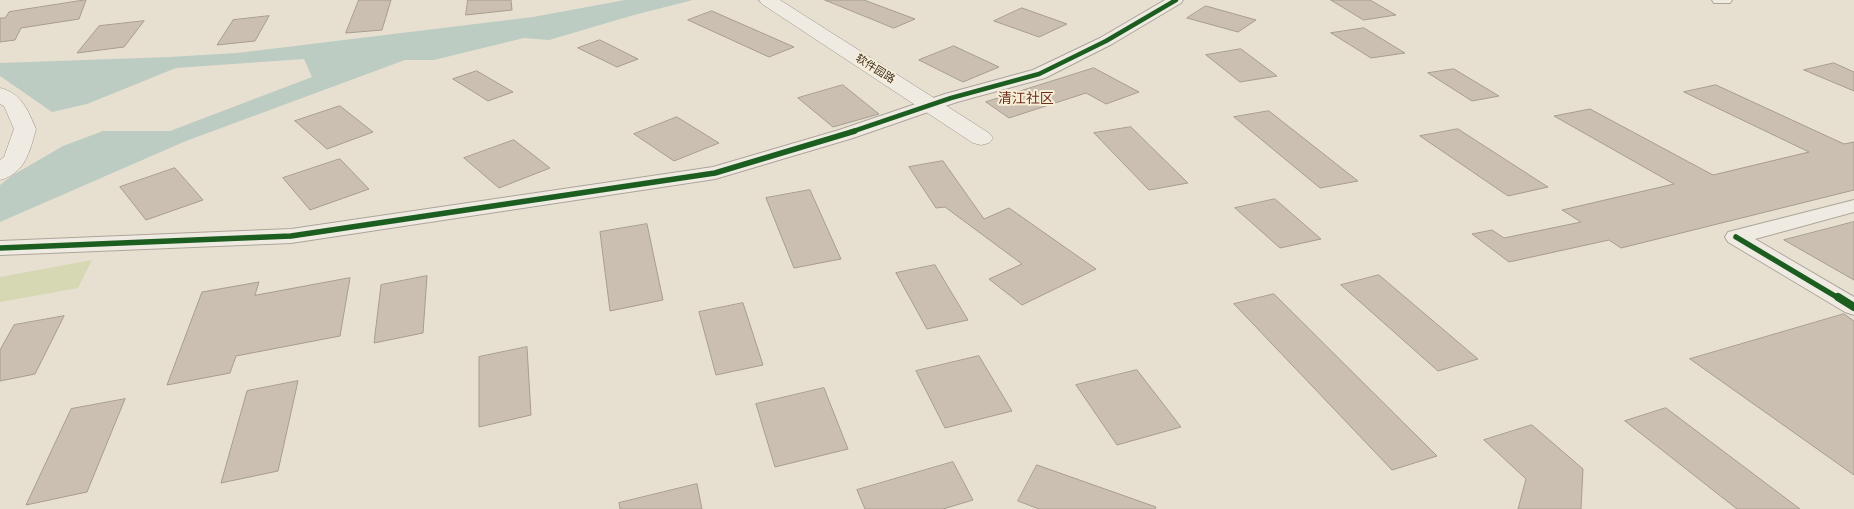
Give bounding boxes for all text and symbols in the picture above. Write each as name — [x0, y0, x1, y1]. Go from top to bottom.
street label: 软件园路 — [853, 52, 897, 86]
district label: 清江社区 — [998, 91, 1054, 107]

